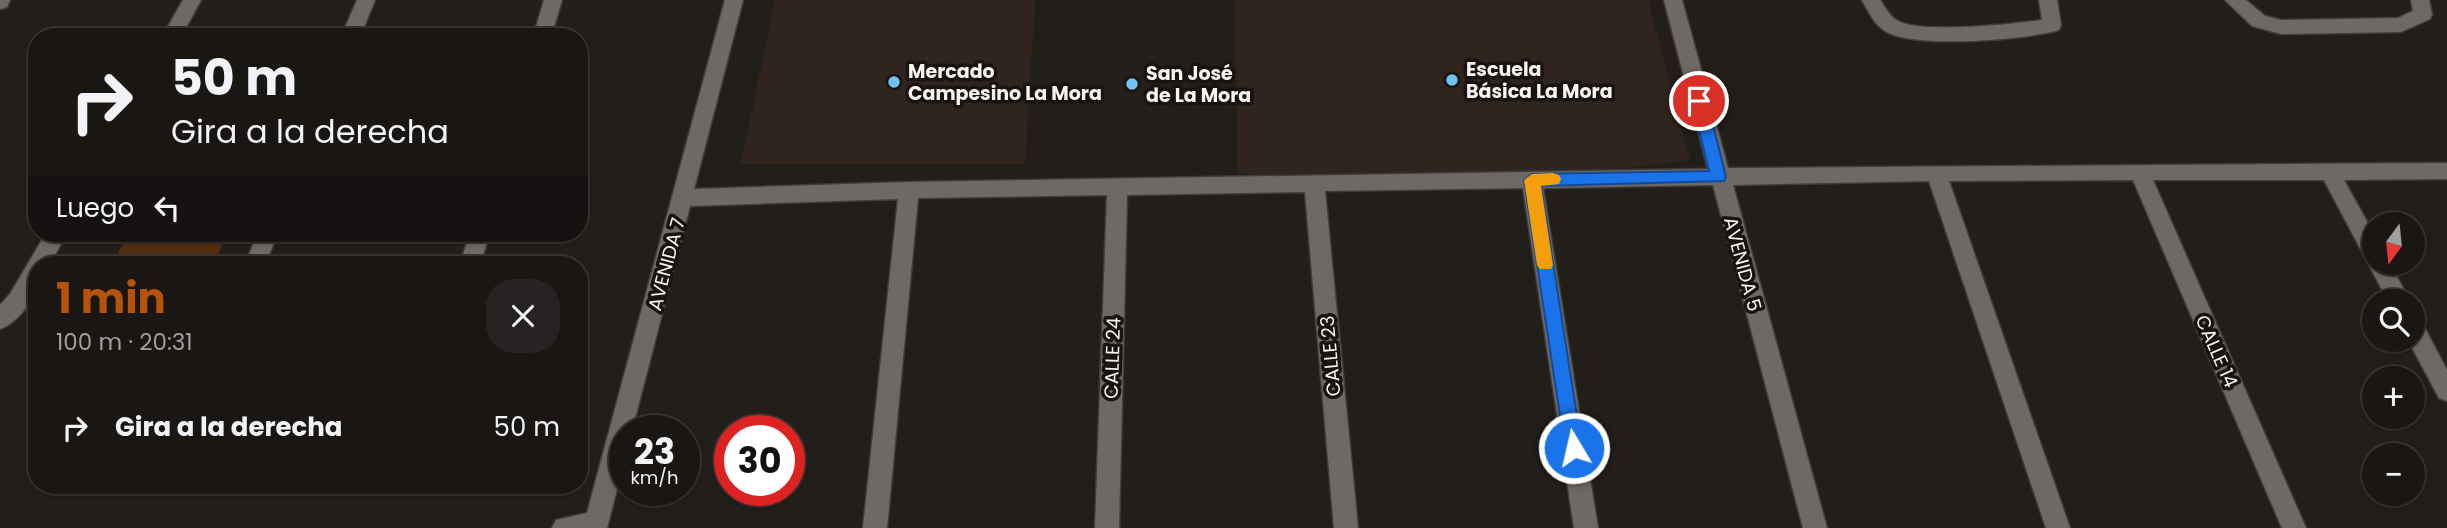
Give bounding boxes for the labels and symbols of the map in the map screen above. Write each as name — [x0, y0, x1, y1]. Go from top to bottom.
place label: Escuela Básica La Mora — [1466, 56, 1613, 105]
place label: Mercado Campesino La Mora — [908, 58, 1102, 107]
place label: San José de La Mora — [1146, 60, 1251, 109]
pin — [1669, 71, 1729, 131]
marker: Escuela Básica La Mora — [1444, 72, 1460, 88]
marker: Mercado Campesino La Mora — [886, 74, 902, 90]
marker: San José de La Mora — [1124, 76, 1140, 92]
north arrow — [2362, 212, 2426, 275]
street label: AVENIDA 5 — [1717, 214, 1768, 314]
street label: AVENIDA 7 — [641, 215, 692, 314]
street label: CALLE 14 — [2189, 311, 2245, 392]
street label: CALLE 23 — [1314, 315, 1347, 397]
street label: CALLE 24 — [1098, 317, 1127, 399]
position arrow — [1537, 411, 1611, 485]
speed limit sign: 30 — [714, 415, 805, 506]

